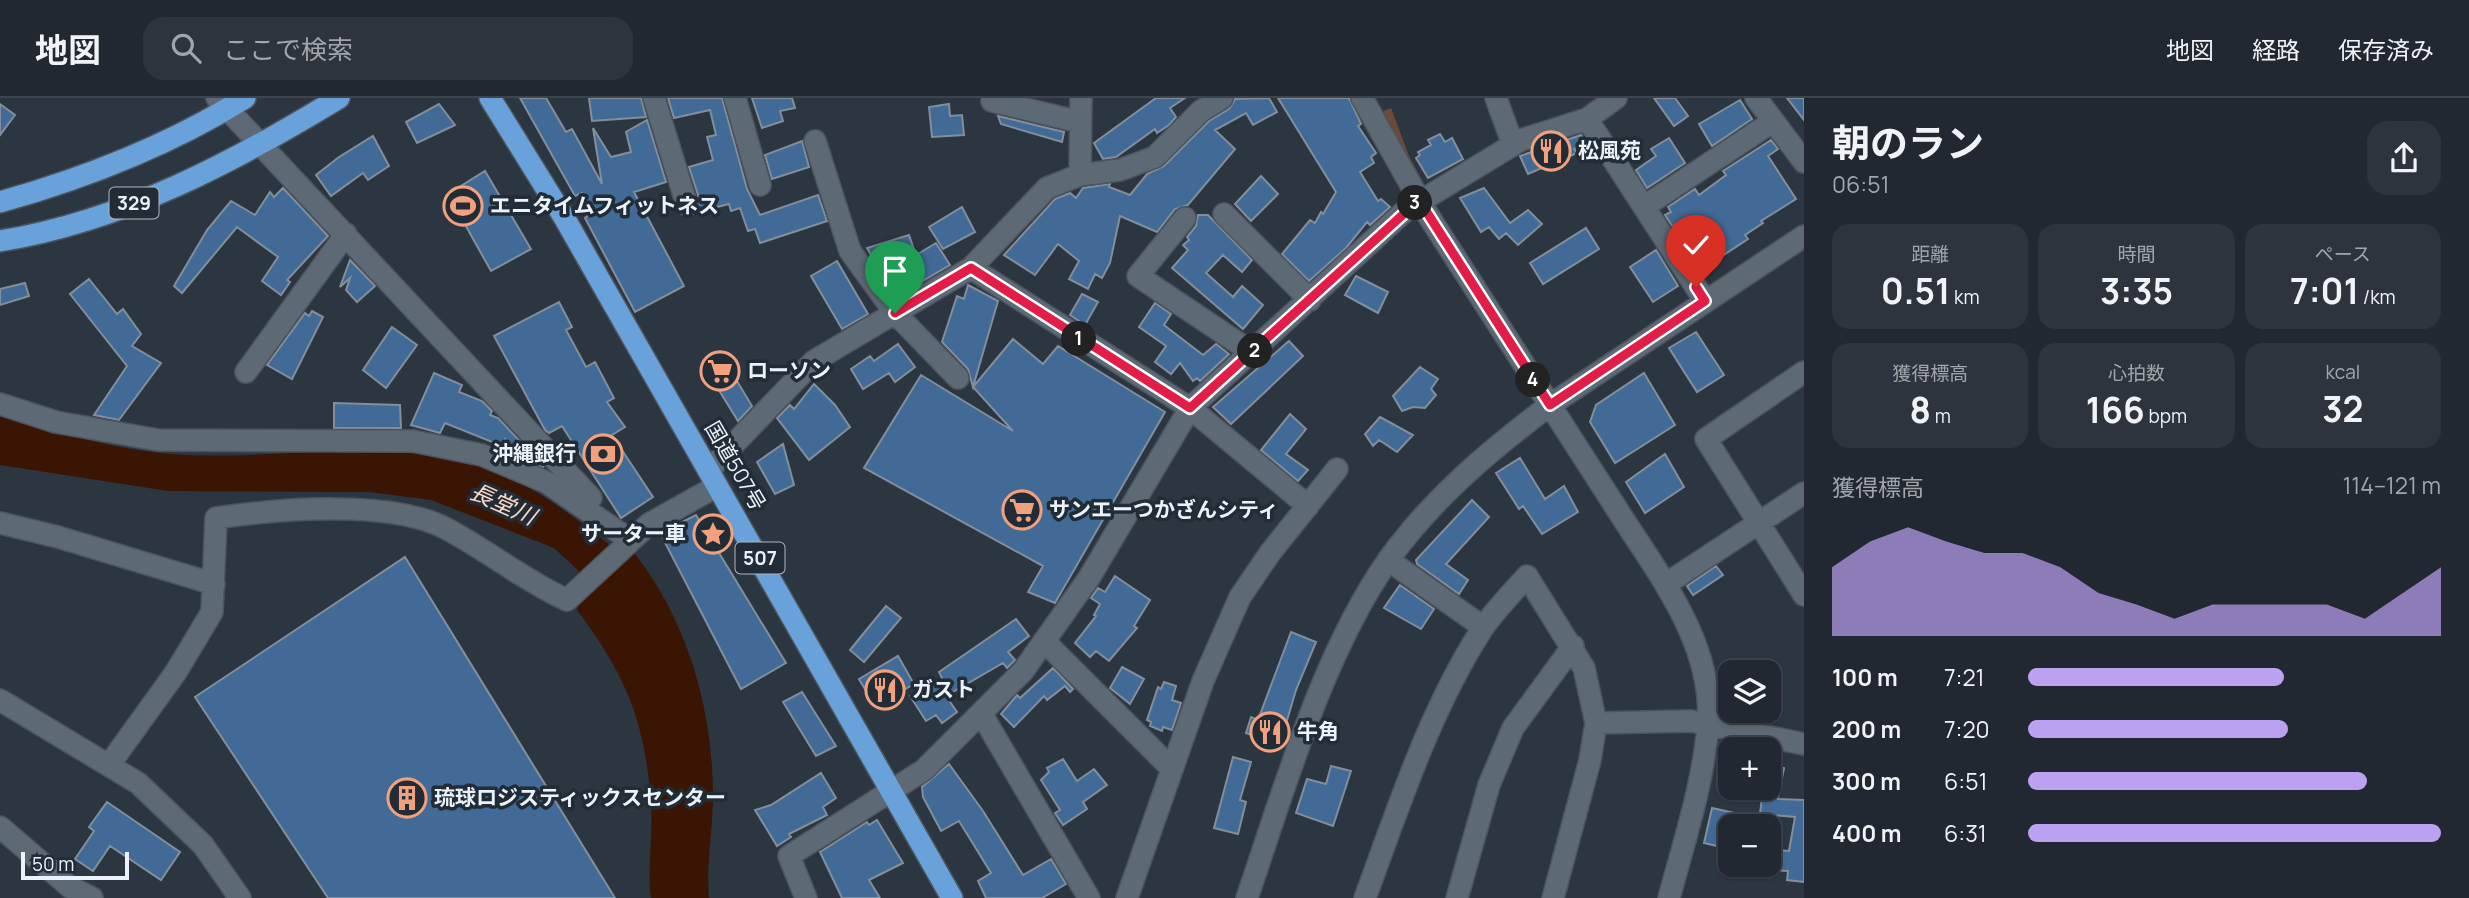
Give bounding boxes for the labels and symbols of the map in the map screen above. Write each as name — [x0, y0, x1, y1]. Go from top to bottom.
restaurant icon: 松風苑 — [1530, 130, 1572, 172]
place label: 松風苑 — [1578, 136, 1641, 164]
sports icon: エニタイムフィットネス — [442, 185, 484, 227]
pin: 3 — [1398, 186, 1432, 220]
road number: 329 — [110, 188, 158, 218]
place label: エニタイムフィットネス — [490, 191, 719, 219]
pin — [1666, 215, 1726, 287]
pin — [865, 241, 925, 313]
pin: 1 — [1062, 322, 1096, 356]
pin: 2 — [1238, 334, 1272, 368]
supermarket icon: ローソン — [699, 350, 741, 392]
place label: ローソン — [747, 356, 831, 384]
pin: 4 — [1516, 362, 1550, 398]
street label: 国道507号 — [699, 416, 773, 515]
bank icon: 沖縄銀行 — [582, 433, 624, 475]
place label: 沖縄銀行 — [492, 439, 576, 467]
water label: 長堂川 — [465, 474, 544, 533]
supermarket icon: サンエーつかざんシティ — [1001, 489, 1043, 531]
place label: サンエーつかざんシティ — [1049, 495, 1279, 523]
place icon: サーター車 — [692, 513, 734, 555]
place label: サーター車 — [581, 519, 686, 547]
road number: 507 — [736, 542, 784, 573]
restaurant icon: ガスト — [864, 669, 906, 711]
place label: ガスト — [912, 675, 975, 703]
restaurant icon: 牛角 — [1249, 711, 1291, 753]
place label: 牛角 — [1297, 717, 1339, 745]
building icon: 琉球ロジスティックスセンター — [386, 777, 428, 819]
place label: 琉球ロジスティックスセンター — [434, 783, 726, 811]
scale bar — [21, 849, 130, 881]

